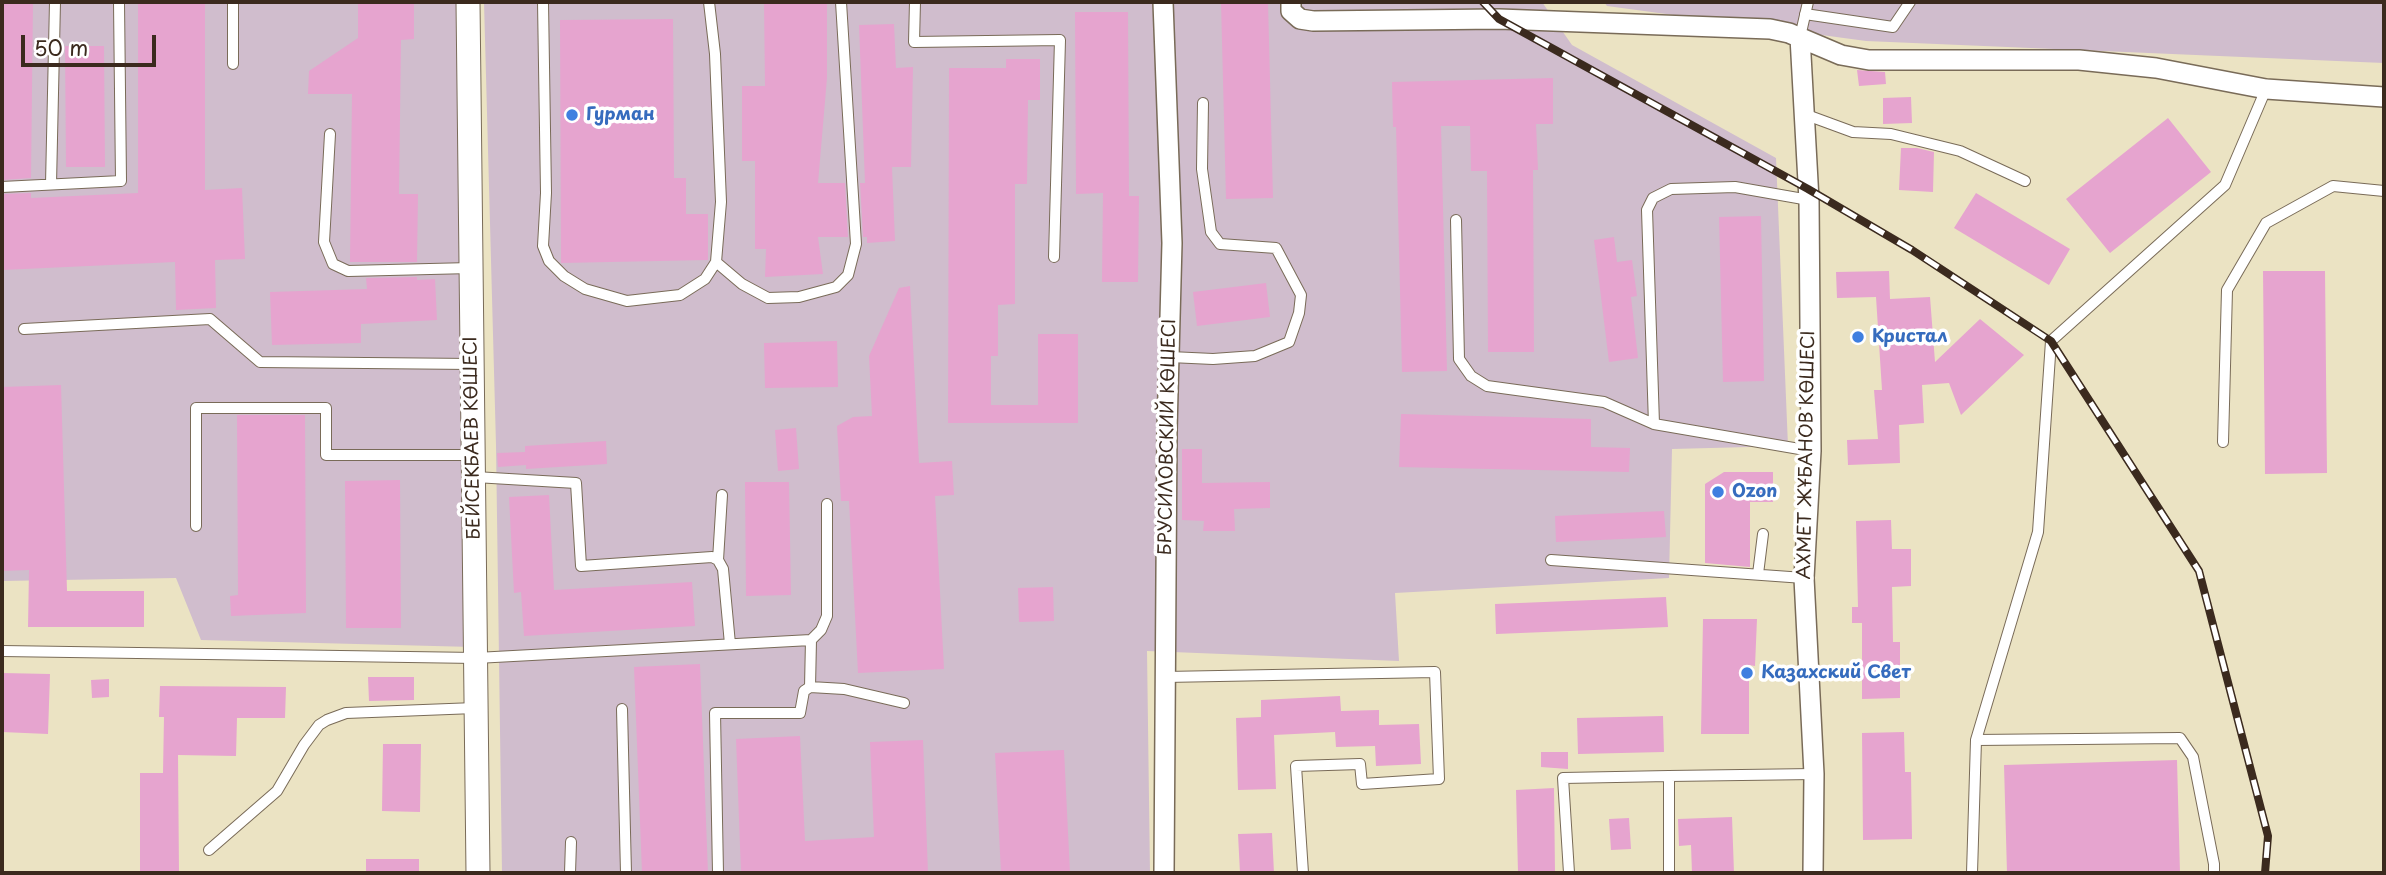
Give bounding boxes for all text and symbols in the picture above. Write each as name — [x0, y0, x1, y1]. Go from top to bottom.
scale bar — [24, 21, 159, 65]
text: 50 m — [34, 31, 88, 63]
place label: Гурман — [586, 104, 655, 126]
marker: Гурман — [564, 107, 580, 123]
street label: БРУСИЛОВСКИЙ КӨШЕСІ — [1155, 319, 1181, 555]
place label: Кристал — [1872, 326, 1948, 348]
marker: Кристал — [1850, 329, 1866, 345]
street label: АХМЕТ ЖҰБАНОВ КӨШЕСІ — [1794, 330, 1820, 580]
street label: БЕЙСЕКБАЕВ КӨШЕСІ — [460, 336, 486, 540]
place label: Ozon — [1732, 481, 1777, 503]
marker: Ozon — [1710, 484, 1726, 500]
place label: Казахский Свет — [1761, 662, 1911, 684]
marker: Казахский Свет — [1739, 665, 1755, 681]

